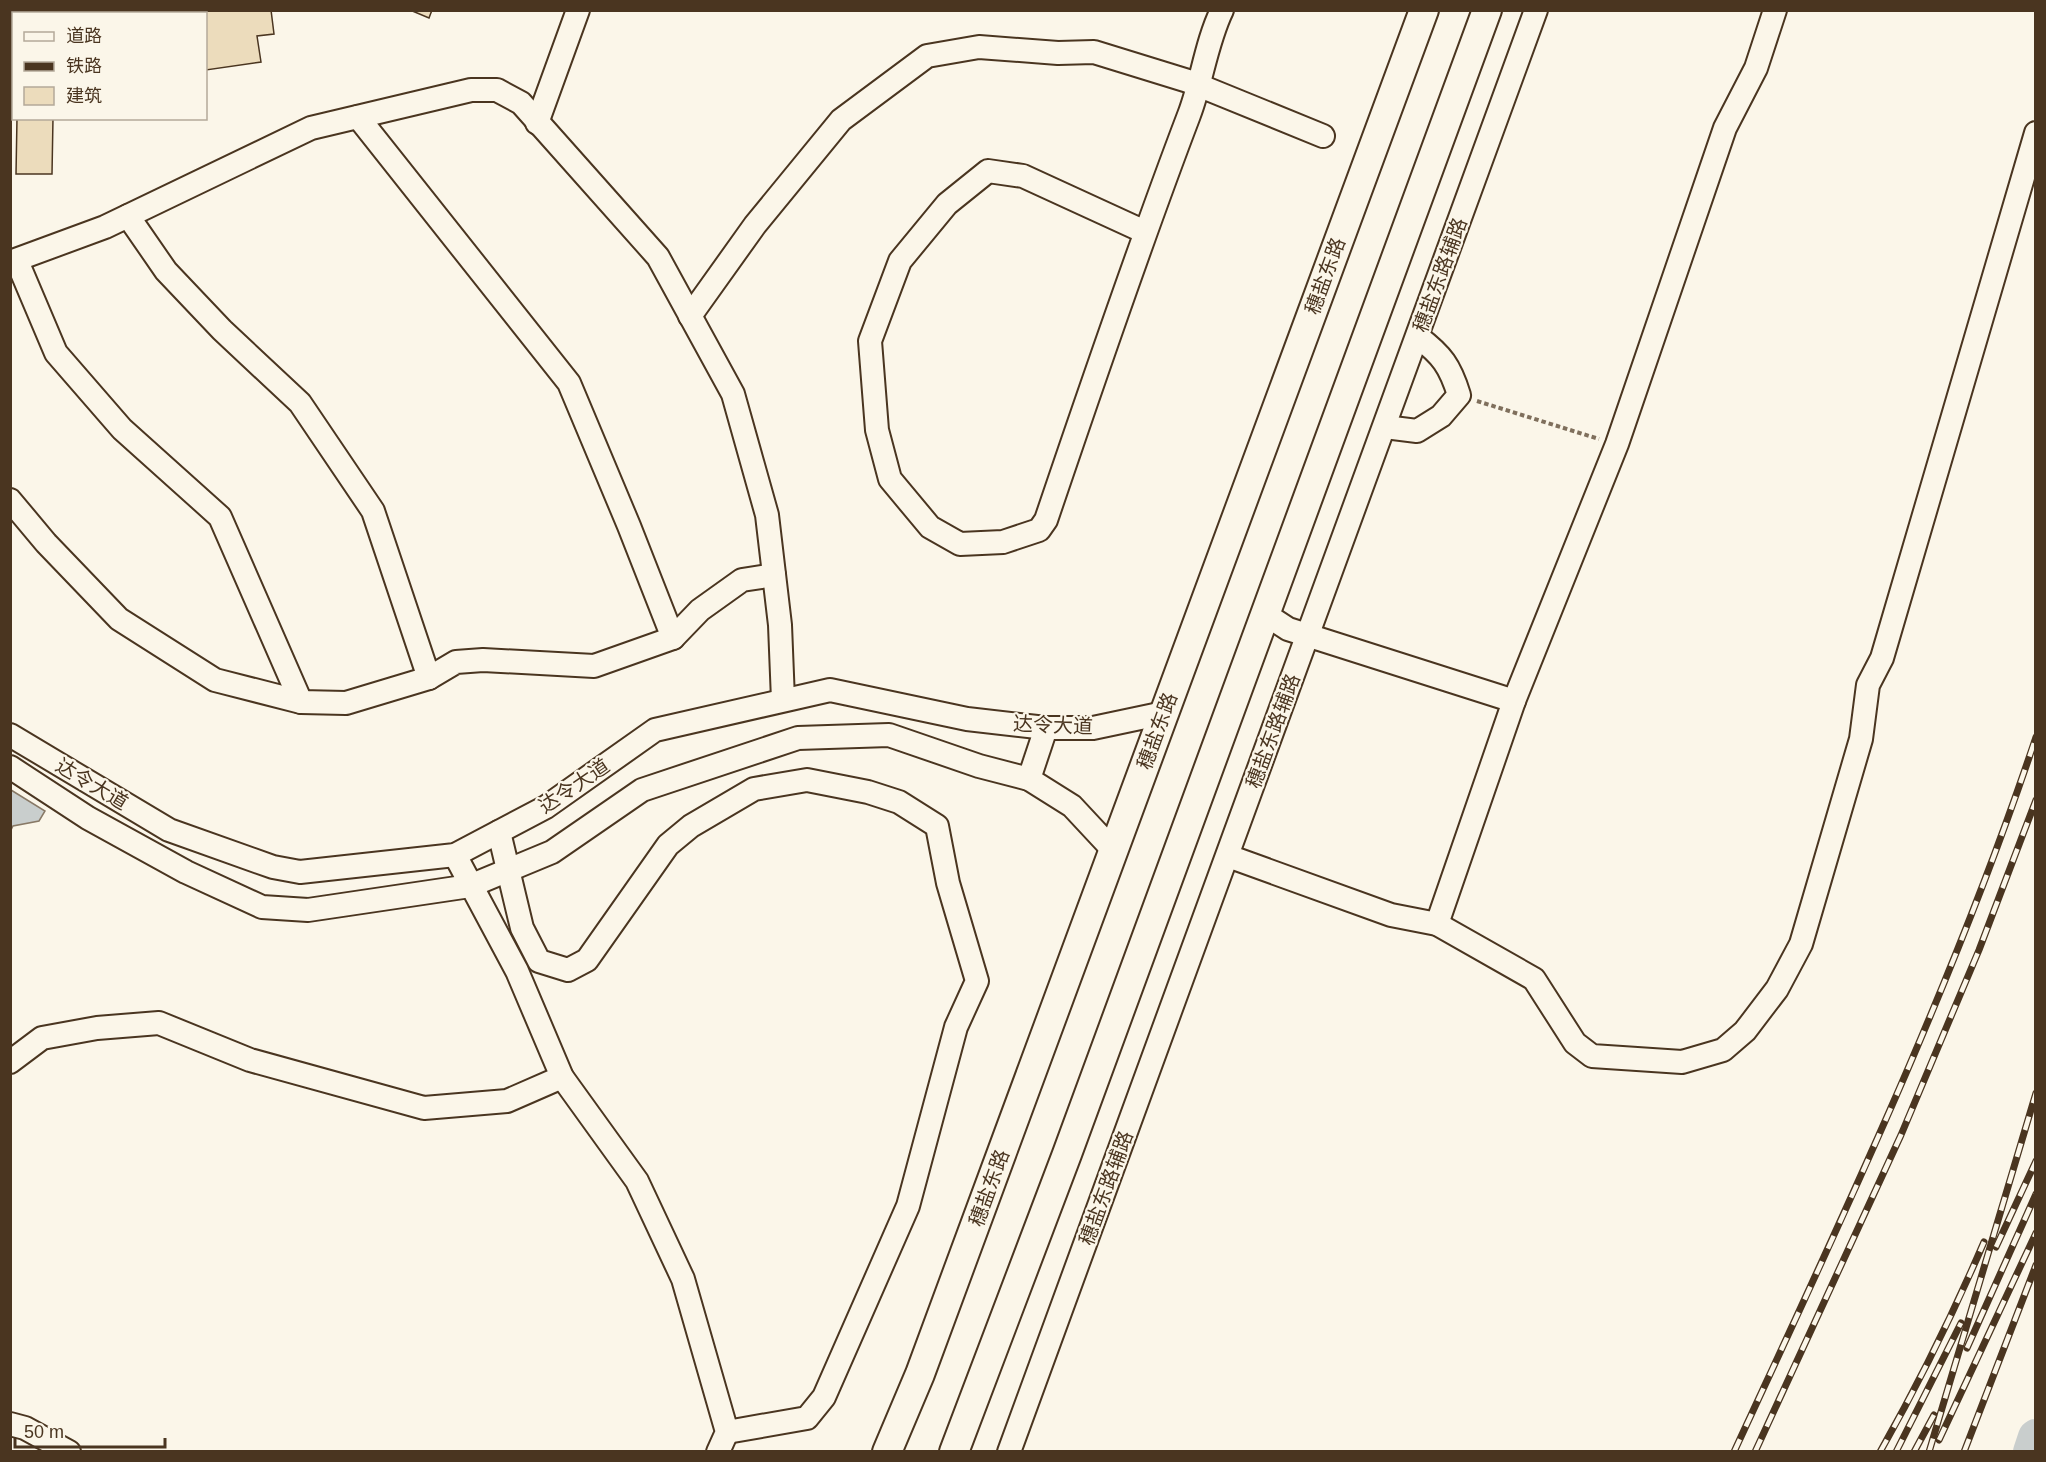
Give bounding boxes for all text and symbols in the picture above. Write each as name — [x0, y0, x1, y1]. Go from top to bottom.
legend — [12, 12, 207, 120]
text: 道路 — [66, 26, 102, 46]
text: 铁路 — [66, 56, 102, 76]
text: 建筑 — [66, 86, 102, 106]
street label: 穗盐东路辅路 — [1409, 215, 1471, 335]
street label: 穗盐东路 — [1301, 235, 1349, 317]
street label: 穗盐东路辅路 — [1242, 671, 1304, 791]
street label: 穗盐东路 — [1133, 690, 1181, 772]
street label: 达令大道 — [1013, 713, 1093, 737]
street label: 达令大道 — [52, 754, 132, 814]
street label: 达令大道 — [535, 755, 613, 817]
street label: 穗盐东路辅路 — [1075, 1128, 1137, 1248]
street label: 穗盐东路 — [965, 1147, 1013, 1229]
scale bar — [15, 1411, 165, 1449]
text: 50 m — [24, 1422, 64, 1442]

